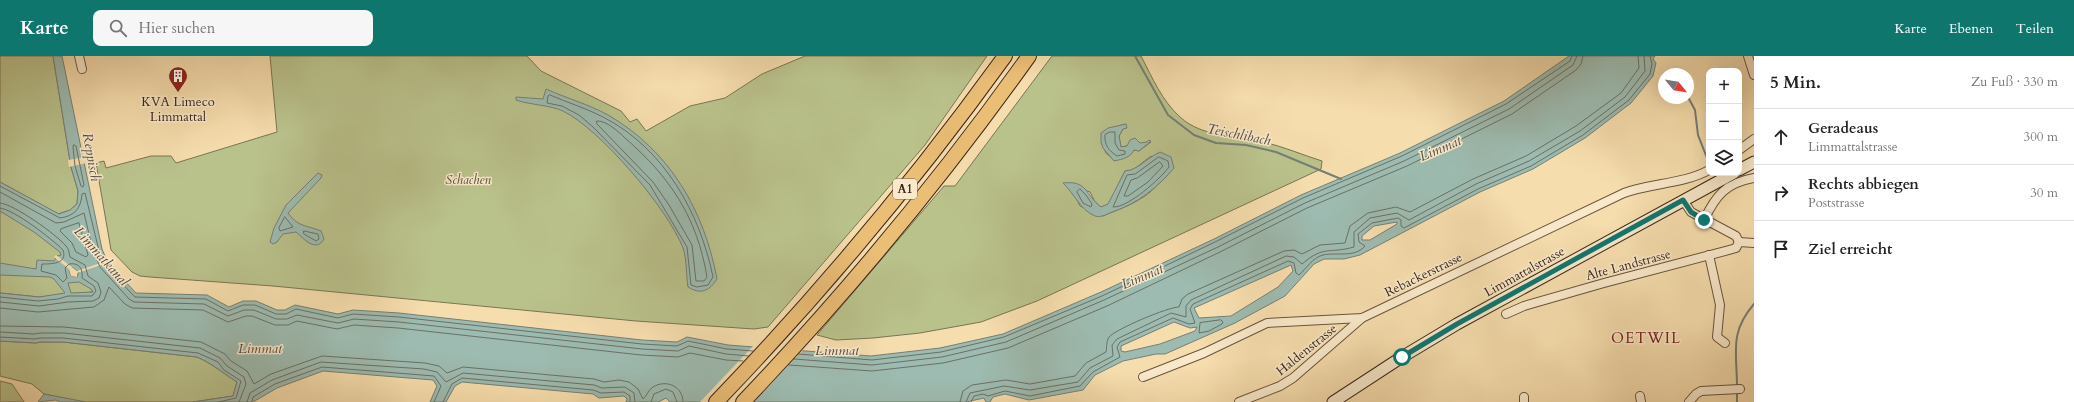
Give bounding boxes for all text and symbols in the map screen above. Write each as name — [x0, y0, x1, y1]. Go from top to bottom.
search box — [93, 10, 373, 46]
text: Karte — [20, 15, 69, 41]
icon: search — [107, 17, 129, 39]
text: Hier suchen — [139, 18, 215, 38]
text: Karte — [1894, 19, 1927, 38]
text: Ebenen — [1949, 19, 1994, 38]
text: Teilen — [2016, 19, 2054, 38]
building icon: KVA Limeco Limmattal — [167, 65, 189, 93]
north arrow — [1658, 68, 1694, 104]
map controls — [1706, 68, 1742, 176]
button: + — [1706, 68, 1742, 104]
text: 5 Min. — [1770, 71, 1821, 94]
text: Zu Fuß · 330 m — [1971, 73, 2058, 91]
place label: KVA Limeco Limmattal — [141, 93, 215, 126]
button: − — [1706, 104, 1742, 140]
text: Geradeaus — [1808, 118, 1878, 138]
water label: Teischlibach — [1205, 119, 1273, 150]
icon: ahead — [1770, 126, 1792, 148]
text: 300 m — [2024, 128, 2058, 146]
water label: Reppisch — [78, 131, 105, 183]
water label: Limmat — [1416, 131, 1465, 166]
text: Limmattalstrasse — [1808, 138, 1898, 156]
button: layers — [1706, 140, 1742, 176]
park label: Schachen — [445, 171, 491, 189]
text: Rechts abbiegen — [1808, 174, 1919, 194]
road number: A1 — [893, 179, 917, 199]
icon: right — [1770, 182, 1792, 204]
text: 30 m — [2030, 184, 2058, 202]
text: Poststrasse — [1808, 194, 1865, 212]
route end — [1695, 211, 1713, 229]
water label: Limmatkanal — [70, 222, 134, 291]
icon: arrive — [1770, 238, 1792, 260]
text: Ziel erreicht — [1808, 239, 1892, 259]
street label: Limmattalstrasse — [1481, 242, 1568, 301]
street label: Alte Landstrasse — [1584, 245, 1673, 285]
street label: Rebackerstrasse — [1382, 248, 1465, 301]
water label: Limmat — [1118, 259, 1167, 294]
street label: Haldenstrasse — [1272, 320, 1341, 380]
district label: OETWIL — [1611, 328, 1681, 348]
water label: Limmat — [238, 339, 283, 358]
water label: Limmat — [815, 341, 860, 360]
route start — [1393, 348, 1411, 366]

